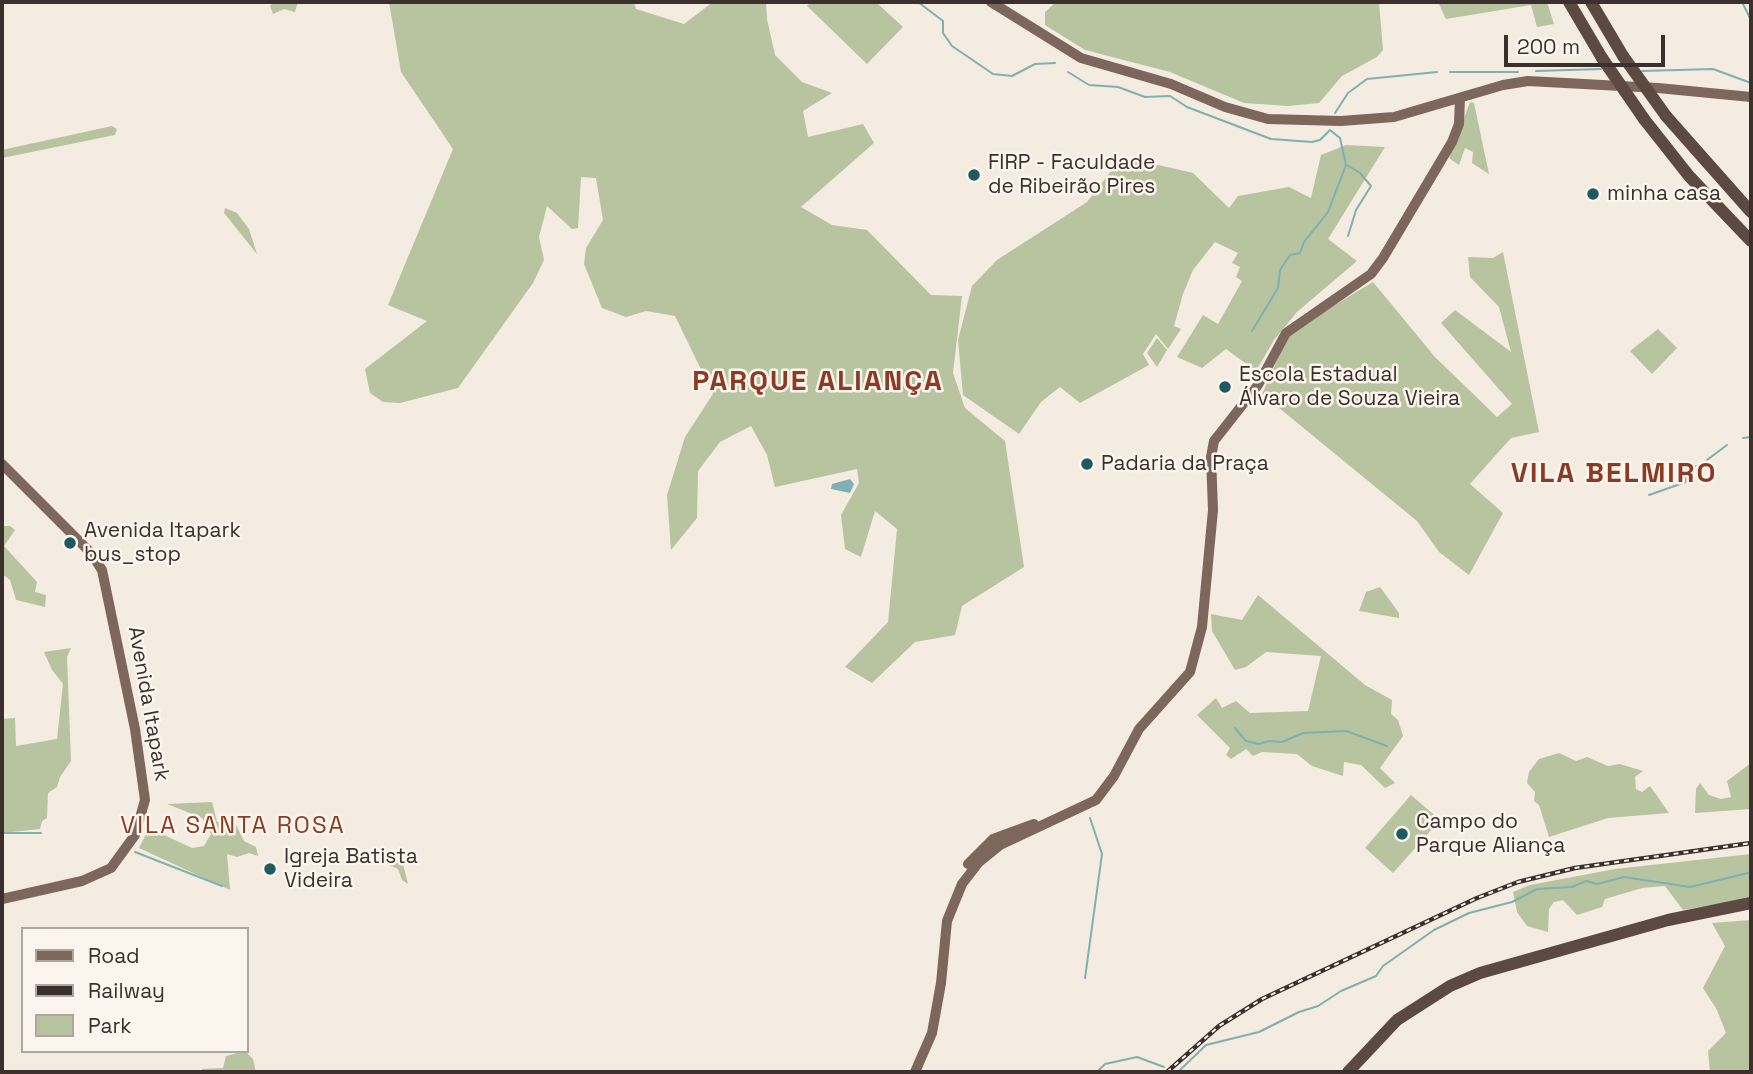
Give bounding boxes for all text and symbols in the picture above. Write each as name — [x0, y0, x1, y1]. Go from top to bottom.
scale bar — [1508, 21, 1669, 65]
text: 200 m — [1517, 33, 1580, 60]
place label: FIRP - Faculdade de Ribeirão Pires — [988, 150, 1155, 200]
marker: FIRP - Faculdade de Ribeirão Pires — [966, 167, 982, 183]
place label: minha casa — [1607, 181, 1721, 207]
marker: minha casa — [1585, 186, 1601, 202]
place label: Escola Estadual Álvaro de Souza Vieira — [1239, 362, 1460, 412]
district label: PARQUE ALIANÇA — [694, 365, 942, 399]
marker: Escola Estadual Álvaro de Souza Vieira — [1217, 379, 1233, 395]
place label: Padaria da Praça — [1101, 451, 1269, 477]
marker: Padaria da Praça — [1079, 456, 1095, 472]
district label: VILA BELMIRO — [1512, 457, 1716, 491]
place label: Avenida Itapark bus_stop — [84, 518, 241, 568]
marker: Avenida Itapark bus_stop — [62, 535, 78, 551]
street label: Avenida Itapark — [122, 625, 174, 783]
place label: Campo do Parque Aliança — [1416, 809, 1565, 859]
district label: VILA SANTA ROSA — [122, 812, 344, 840]
marker: Campo do Parque Aliança — [1394, 826, 1410, 842]
place label: Igreja Batista Videira — [284, 844, 418, 894]
marker: Igreja Batista Videira — [262, 861, 278, 877]
legend — [21, 927, 248, 1053]
text: Road — [88, 942, 140, 969]
text: Railway — [88, 977, 165, 1004]
text: Park — [88, 1012, 132, 1039]

